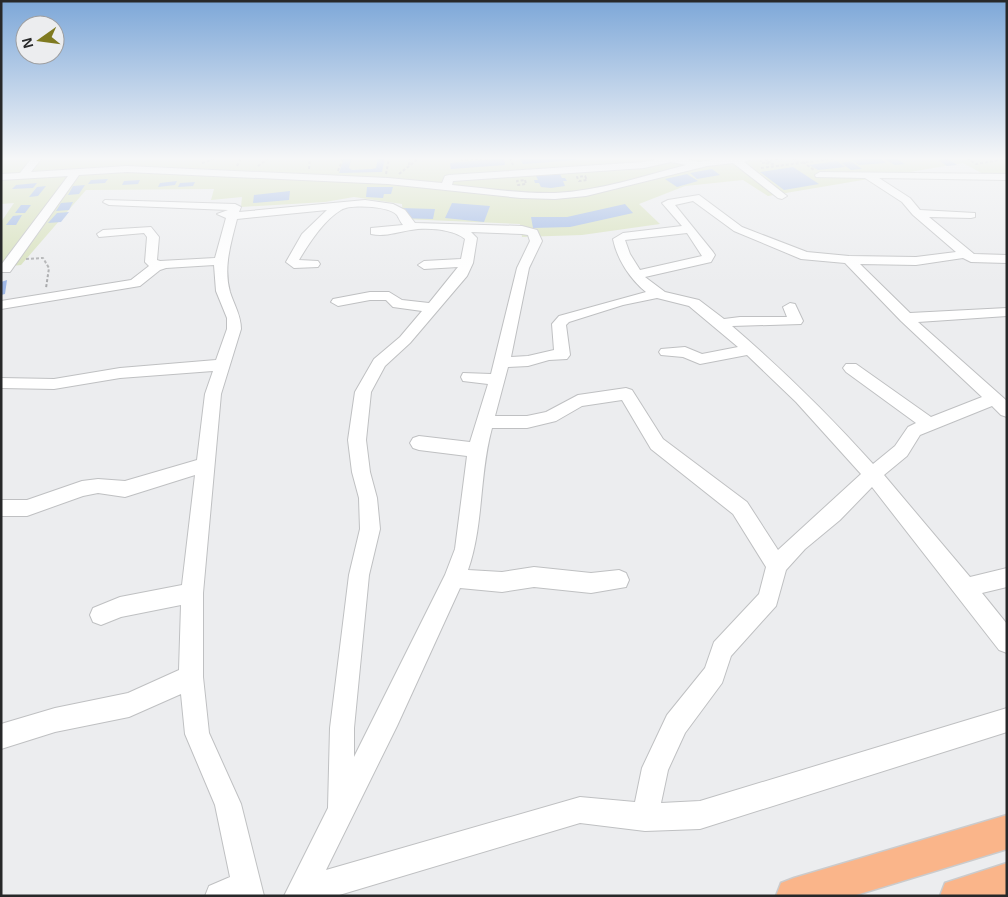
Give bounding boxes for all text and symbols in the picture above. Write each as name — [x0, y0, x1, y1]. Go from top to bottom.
north arrow — [15, 15, 65, 65]
text: N — [18, 36, 36, 50]

